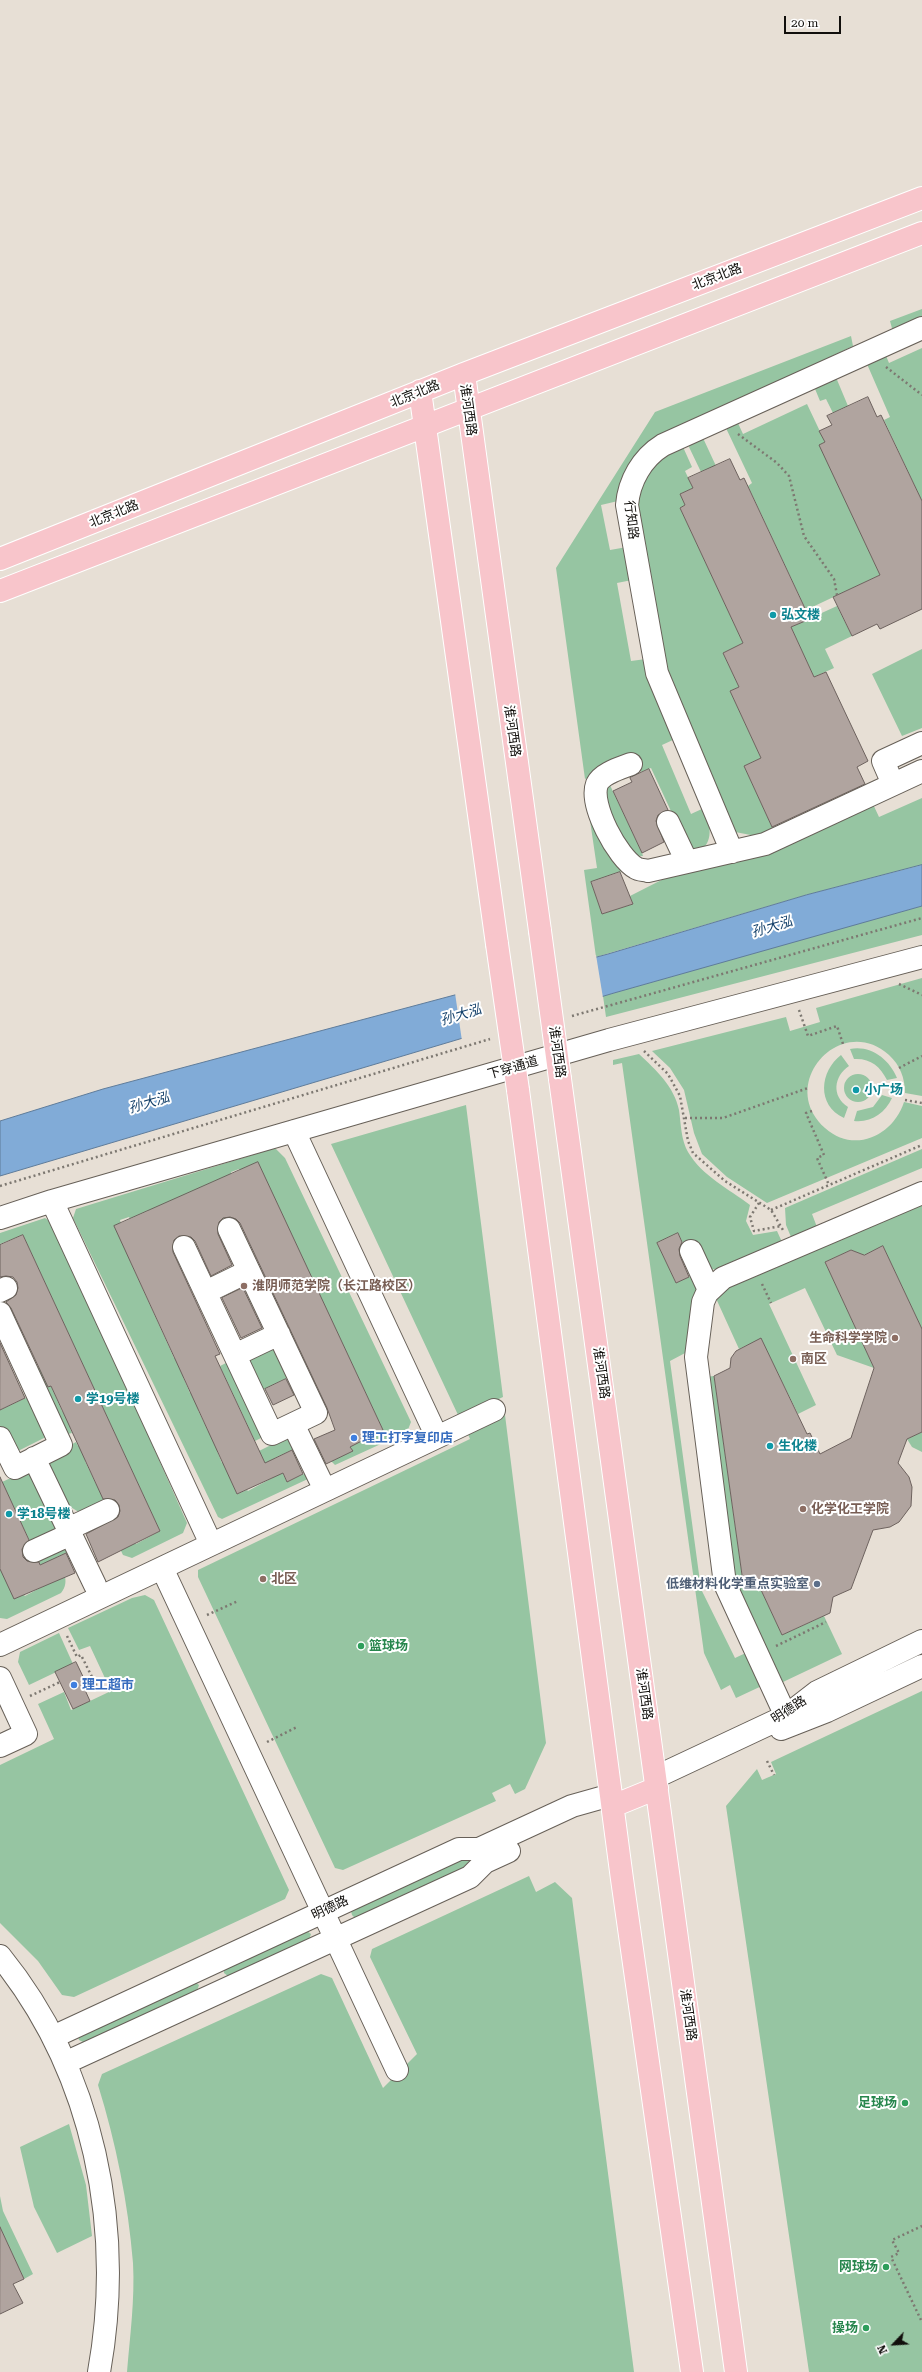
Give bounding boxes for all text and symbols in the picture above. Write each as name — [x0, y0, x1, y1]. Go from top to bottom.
scale bar — [786, 8, 843, 34]
text: 20 m — [791, 16, 818, 30]
street label: 北京北路 — [690, 260, 744, 294]
street label: 北京北路 — [388, 377, 442, 411]
street label: 淮河西路 — [457, 383, 479, 437]
street label: 北京北路 — [87, 497, 141, 531]
street label: 行知路 — [621, 500, 641, 540]
place label: 弘文楼 — [781, 607, 820, 623]
marker: 弘文楼 — [768, 610, 778, 620]
street label: 淮河西路 — [501, 704, 523, 758]
water label: 孙大泓 — [749, 913, 795, 941]
water label: 孙大泓 — [438, 1001, 484, 1029]
street label: 淮河西路 — [546, 1025, 568, 1079]
street label: 下穿通道 — [486, 1053, 540, 1083]
place label: 小广场 — [864, 1082, 903, 1098]
marker: 小广场 — [851, 1085, 861, 1095]
water label: 孙大泓 — [126, 1089, 172, 1117]
place label: 淮阴师范学院（长江路校区） — [252, 1278, 421, 1294]
marker: 淮阴师范学院（长江路校区） — [239, 1281, 249, 1291]
place label: 生命科学学院 — [809, 1330, 887, 1346]
marker: 生命科学学院 — [890, 1333, 900, 1343]
street label: 淮河西路 — [590, 1346, 612, 1400]
place label: 南区 — [801, 1351, 827, 1367]
marker: 南区 — [788, 1354, 798, 1364]
place label: 学19号楼 — [86, 1391, 140, 1407]
marker: 学19号楼 — [73, 1394, 83, 1404]
place label: 理工打字复印店 — [362, 1430, 453, 1446]
marker: 理工打字复印店 — [349, 1433, 359, 1443]
place label: 生化楼 — [778, 1438, 817, 1454]
marker: 生化楼 — [765, 1441, 775, 1451]
place label: 化学化工学院 — [811, 1501, 889, 1517]
marker: 化学化工学院 — [798, 1504, 808, 1514]
place label: 学18号楼 — [17, 1506, 71, 1522]
marker: 学18号楼 — [4, 1509, 14, 1519]
place label: 北区 — [271, 1571, 297, 1587]
marker: 北区 — [258, 1574, 268, 1584]
place label: 低维材料化学重点实验室 — [666, 1576, 809, 1592]
marker: 低维材料化学重点实验室 — [812, 1579, 822, 1589]
place label: 篮球场 — [369, 1638, 408, 1654]
marker: 篮球场 — [356, 1641, 366, 1651]
street label: 淮河西路 — [633, 1667, 655, 1721]
place label: 理工超市 — [82, 1677, 134, 1693]
marker: 理工超市 — [69, 1680, 79, 1690]
street label: 明德路 — [768, 1693, 810, 1727]
street label: 明德路 — [309, 1893, 351, 1923]
street label: 淮河西路 — [677, 1988, 699, 2042]
place label: 足球场 — [858, 2095, 897, 2111]
marker: 足球场 — [900, 2098, 910, 2108]
place label: 网球场 — [839, 2259, 878, 2275]
marker: 网球场 — [881, 2262, 891, 2272]
place label: 操场 — [832, 2320, 858, 2336]
marker: 操场 — [861, 2323, 871, 2333]
north arrow — [874, 2324, 914, 2364]
text: N — [875, 2343, 890, 2356]

